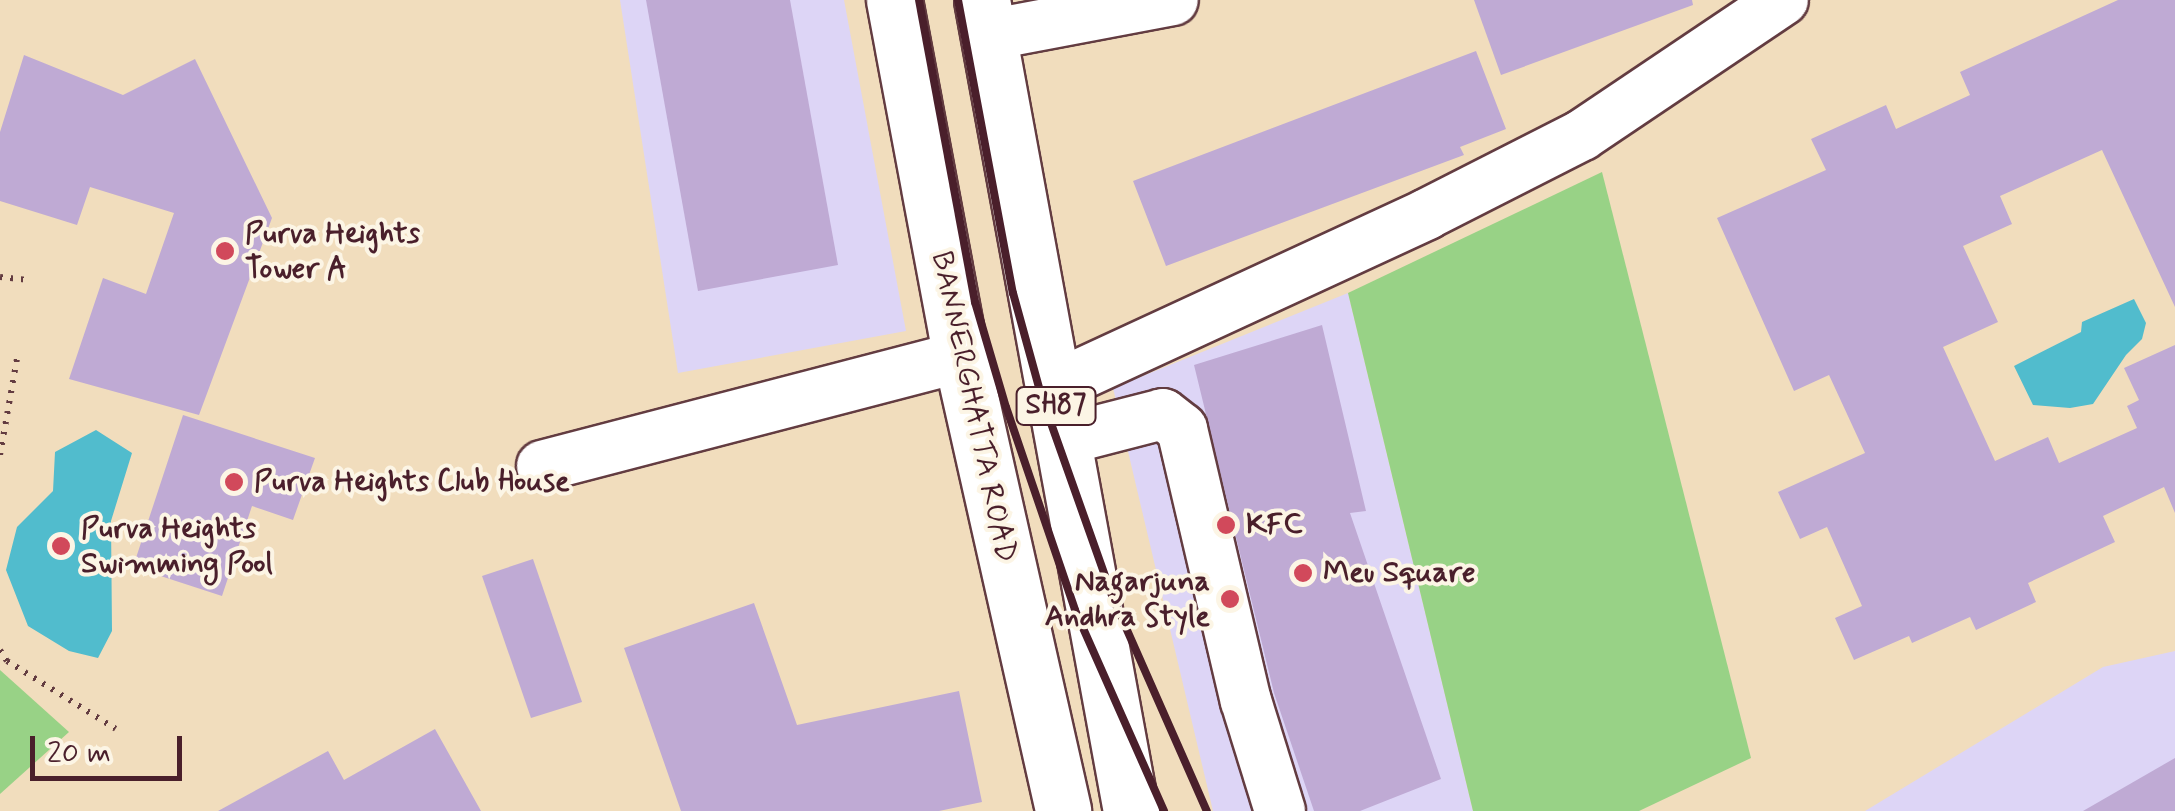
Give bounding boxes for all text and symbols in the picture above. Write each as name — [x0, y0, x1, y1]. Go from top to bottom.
place label: Purva Heights Tower A — [245, 216, 420, 286]
marker: Purva Heights Tower A — [214, 240, 236, 262]
street label: BANNERGHATTA ROAD — [923, 250, 1023, 564]
road number: SH87 — [1014, 383, 1098, 429]
place label: Purva Heights Club House — [254, 464, 575, 500]
marker: Purva Heights Club House — [223, 471, 245, 493]
place label: KFC — [1246, 507, 1303, 543]
place label: Purva Heights Swimming Pool — [81, 511, 273, 582]
marker: KFC — [1215, 514, 1237, 536]
marker: Purva Heights Swimming Pool — [50, 535, 72, 557]
place label: Meu Square — [1323, 555, 1471, 591]
marker: Meu Square — [1292, 562, 1314, 584]
place label: Nagarjuna Andhra Style — [1047, 564, 1210, 634]
marker: Nagarjuna Andhra Style — [1219, 588, 1241, 610]
scale bar — [35, 716, 188, 778]
text: 20 m — [47, 734, 111, 773]

